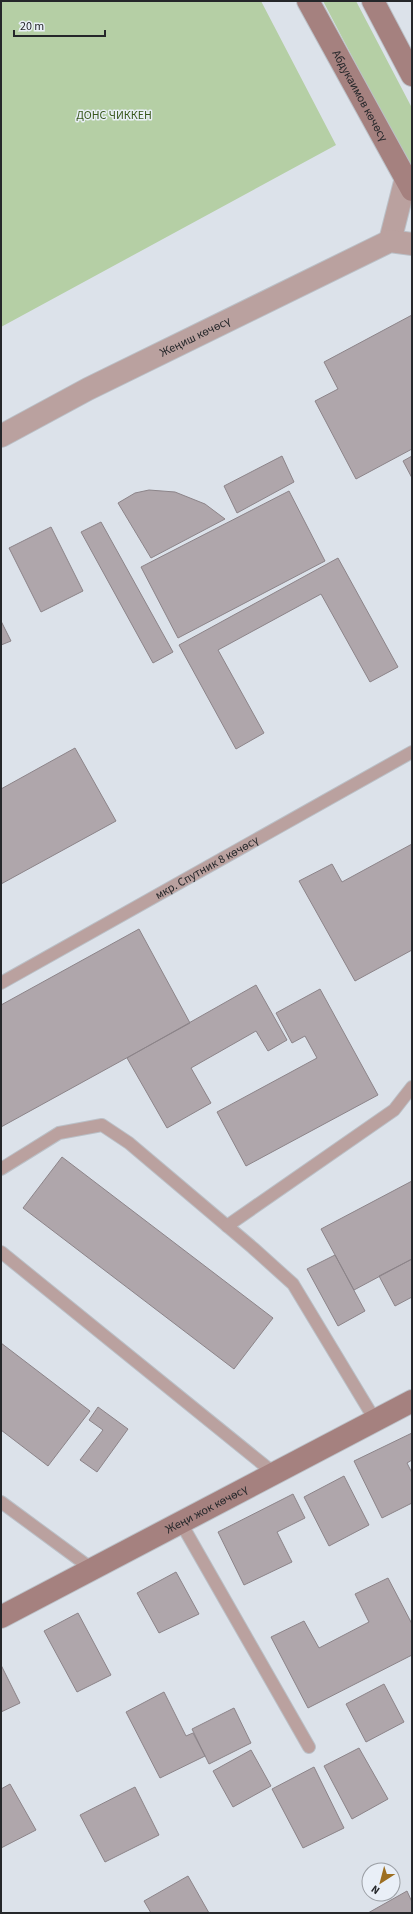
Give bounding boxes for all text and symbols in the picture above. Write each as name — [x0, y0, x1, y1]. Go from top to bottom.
scale bar — [14, 12, 105, 38]
text: 20 m — [20, 18, 44, 35]
street label: Абдукаимов көчөсү — [327, 47, 392, 145]
park label: ДОНС ЧИККЕН — [76, 107, 152, 124]
street label: Жеңиш көчөсү — [157, 312, 234, 362]
street label: мкр. Спутник 8 көчөсү — [152, 832, 262, 904]
street label: Жеңи жок көчөсү — [162, 1481, 251, 1538]
north arrow — [361, 1862, 401, 1902]
text: N — [368, 1881, 383, 1898]

